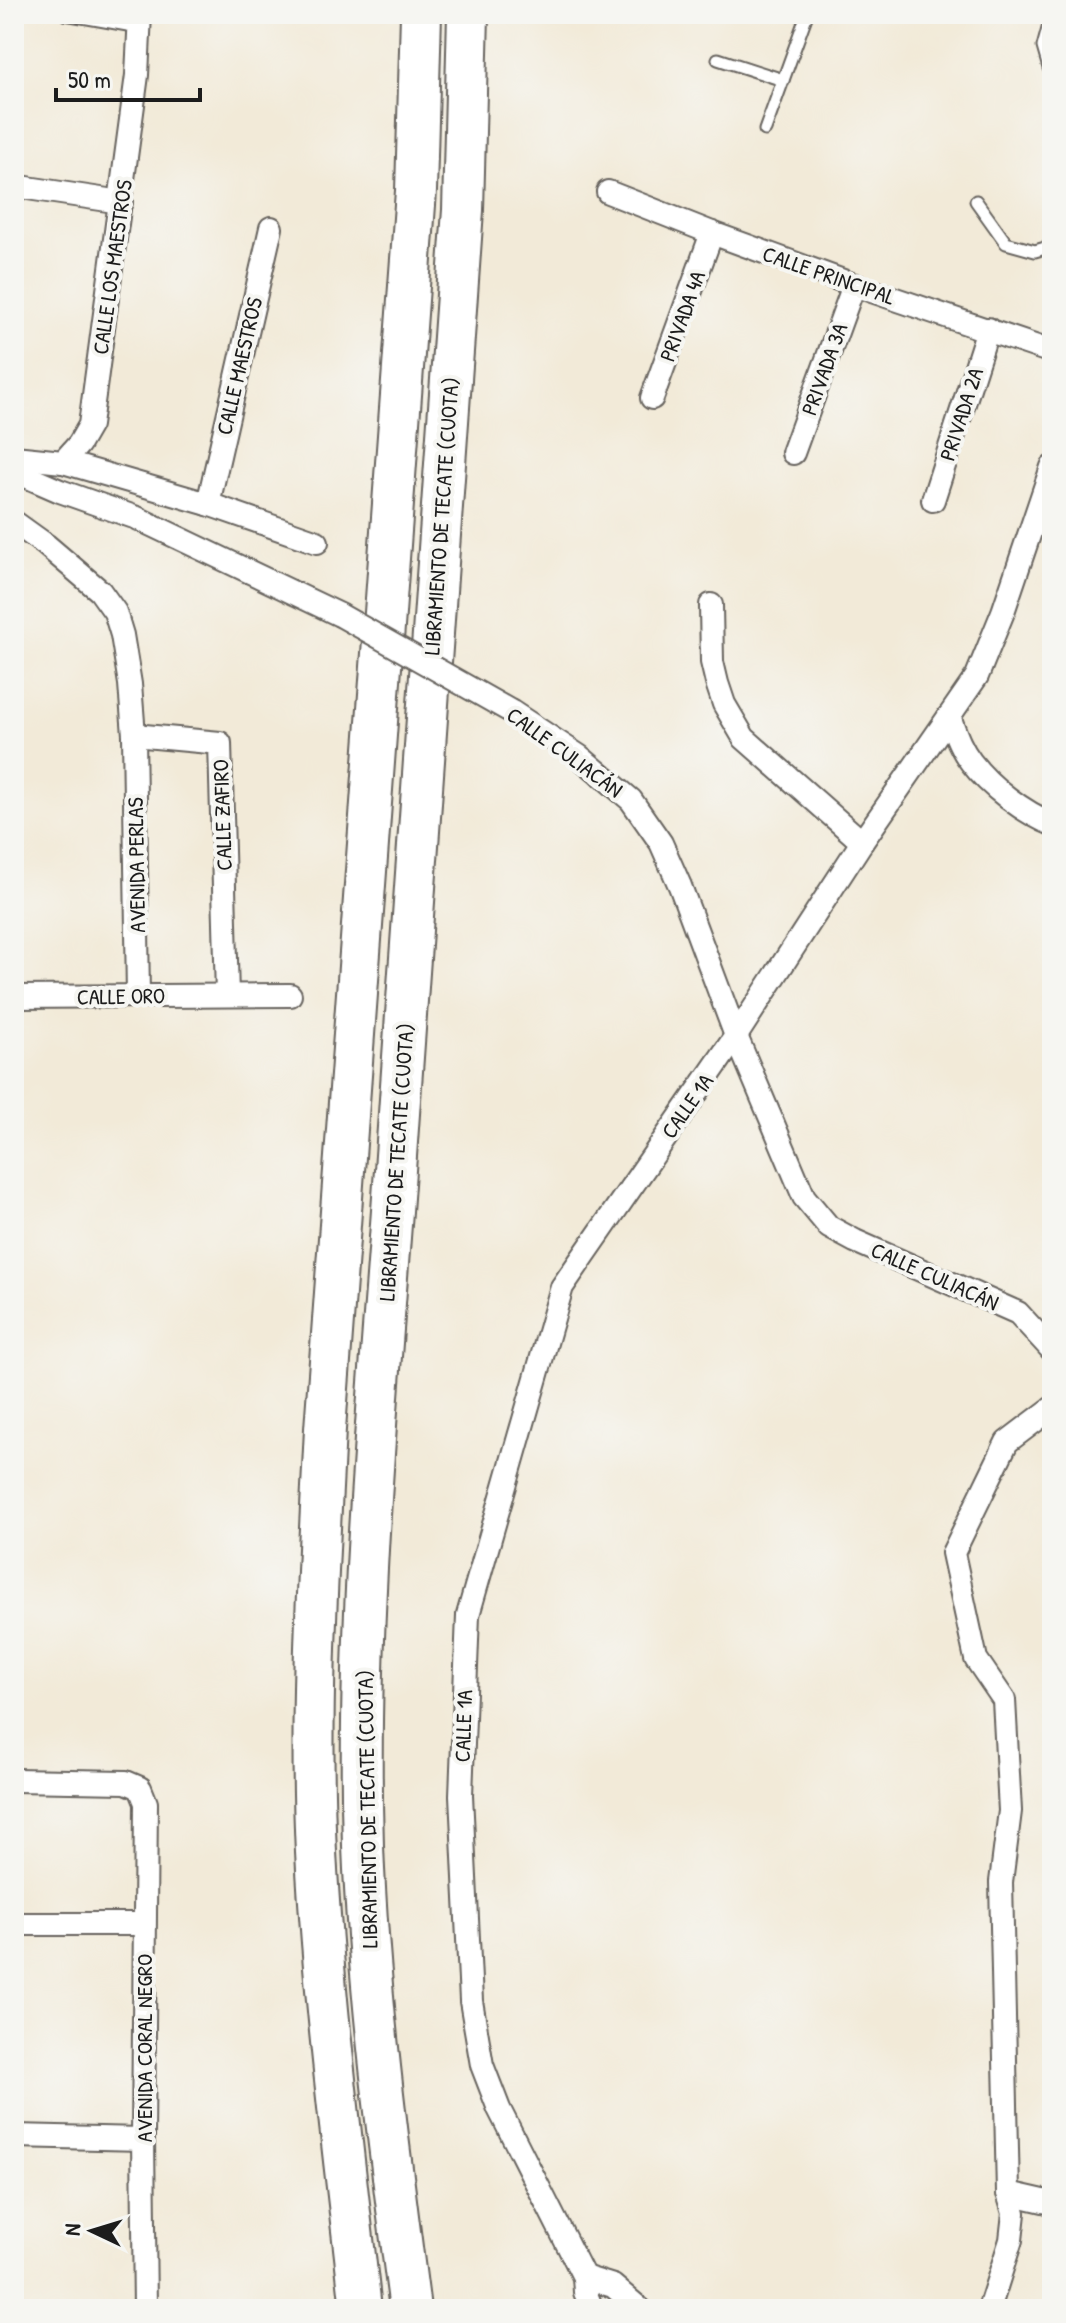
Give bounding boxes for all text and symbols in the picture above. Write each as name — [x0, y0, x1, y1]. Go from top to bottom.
scale bar — [56, 52, 200, 102]
text: 50 m — [68, 63, 111, 95]
street label: CALLE LOS MAESTROS — [85, 178, 139, 356]
street label: CALLE PRINCIPAL — [759, 238, 899, 312]
street label: PRIVADA 4A — [652, 266, 712, 365]
street label: CALLE MAESTROS — [209, 294, 269, 438]
street label: PRIVADA 3A — [794, 319, 855, 419]
street label: PRIVADA 2A — [932, 363, 990, 464]
street label: LIBRAMIENTO DE TECATE (CUOTA) — [416, 376, 466, 656]
street label: CALLE CULIACÁN — [501, 700, 629, 804]
street label: CALLE ZAFIRO — [205, 759, 239, 871]
street label: AVENIDA PERLAS — [120, 797, 152, 933]
street label: CALLE ORO — [77, 980, 165, 1012]
street label: LIBRAMIENTO DE TECATE (CUOTA) — [371, 1022, 421, 1302]
street label: CALLE 1A — [654, 1067, 720, 1144]
street label: CALLE CULIACÁN — [866, 1234, 1004, 1318]
street label: LIBRAMIENTO DE TECATE (CUOTA) — [350, 1670, 384, 1948]
street label: CALLE 1A — [447, 1689, 479, 1763]
street label: AVENIDA CORAL NEGRO — [129, 1954, 159, 2142]
north arrow — [52, 2191, 132, 2271]
text: N — [57, 2222, 87, 2236]

